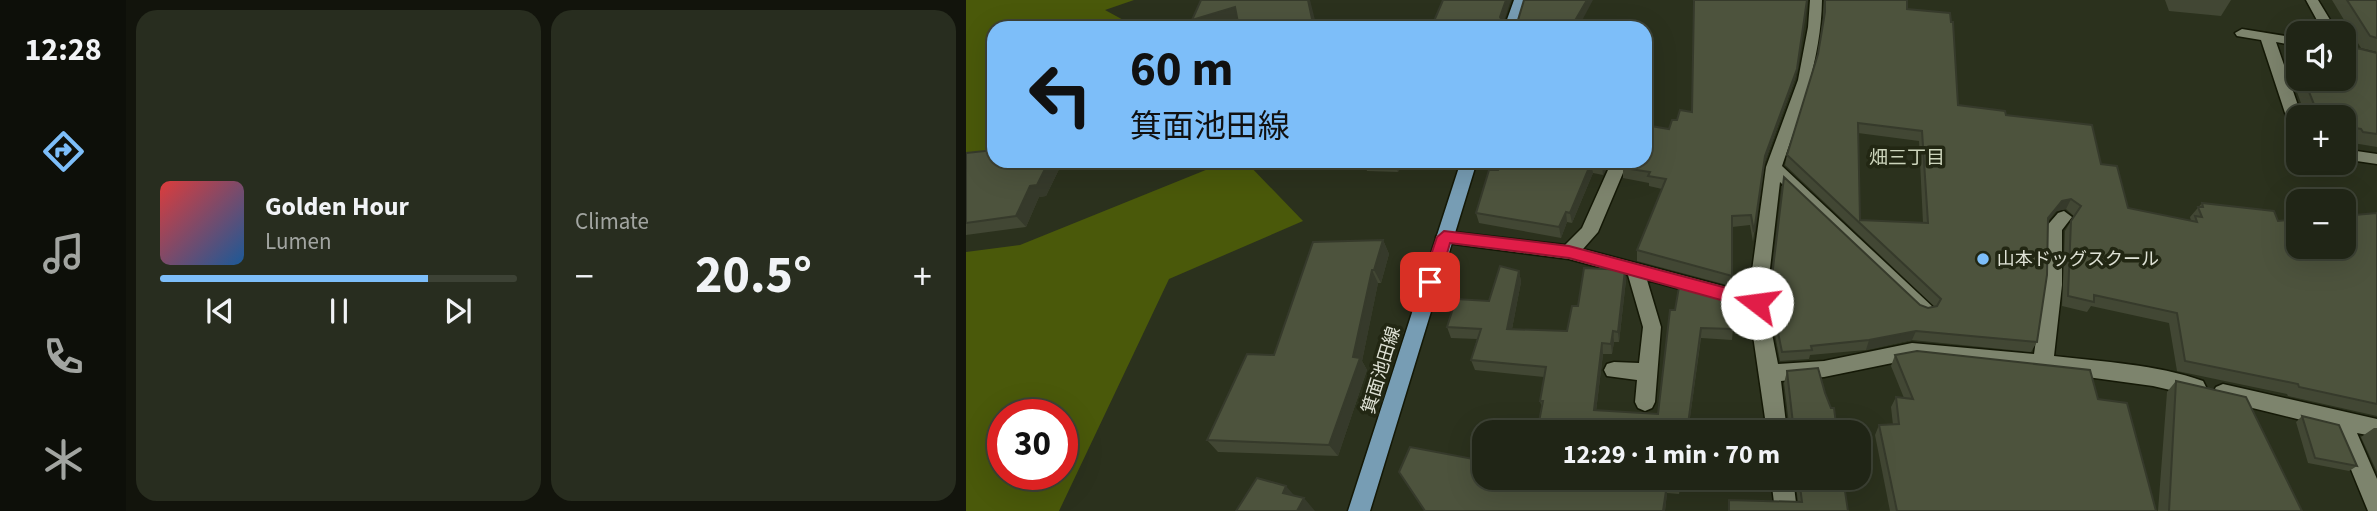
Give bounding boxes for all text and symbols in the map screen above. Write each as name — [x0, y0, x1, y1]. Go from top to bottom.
map controls — [2286, 21, 2356, 259]
button: sound — [2286, 21, 2356, 91]
text: 12:28 — [24, 27, 102, 73]
text: 60 m — [1130, 35, 1234, 105]
icon: left — [1015, 49, 1106, 140]
text: 箕面池田線 — [1130, 104, 1290, 150]
button: + — [2286, 105, 2356, 175]
icon: directions — [39, 127, 88, 176]
district label: 畑三丁目 — [1869, 145, 1945, 172]
text: Golden Hour — [265, 188, 409, 225]
button: − — [2286, 189, 2356, 259]
text: Climate — [575, 205, 649, 238]
text: Lumen — [265, 225, 332, 258]
icon: music — [39, 229, 88, 278]
text: 20.5° — [695, 239, 812, 313]
place label: 山本ドッグスクール — [1997, 247, 2159, 272]
text: − — [575, 250, 594, 304]
text: + — [913, 250, 932, 304]
marker: 山本ドッグスクール — [1975, 251, 1991, 267]
pin — [1400, 252, 1460, 312]
icon: arrive — [1411, 263, 1449, 301]
position arrow — [1720, 266, 1794, 340]
icon: previous — [201, 292, 239, 330]
icon: pause — [320, 292, 358, 330]
icon: next — [439, 292, 477, 330]
street label: 箕面池田線 — [1356, 323, 1407, 417]
icon: phone — [39, 332, 88, 381]
speed limit sign: 30 — [987, 399, 1078, 490]
icon: climate — [39, 435, 88, 484]
text: 12:29 · 1 min · 70 m — [1563, 436, 1780, 473]

